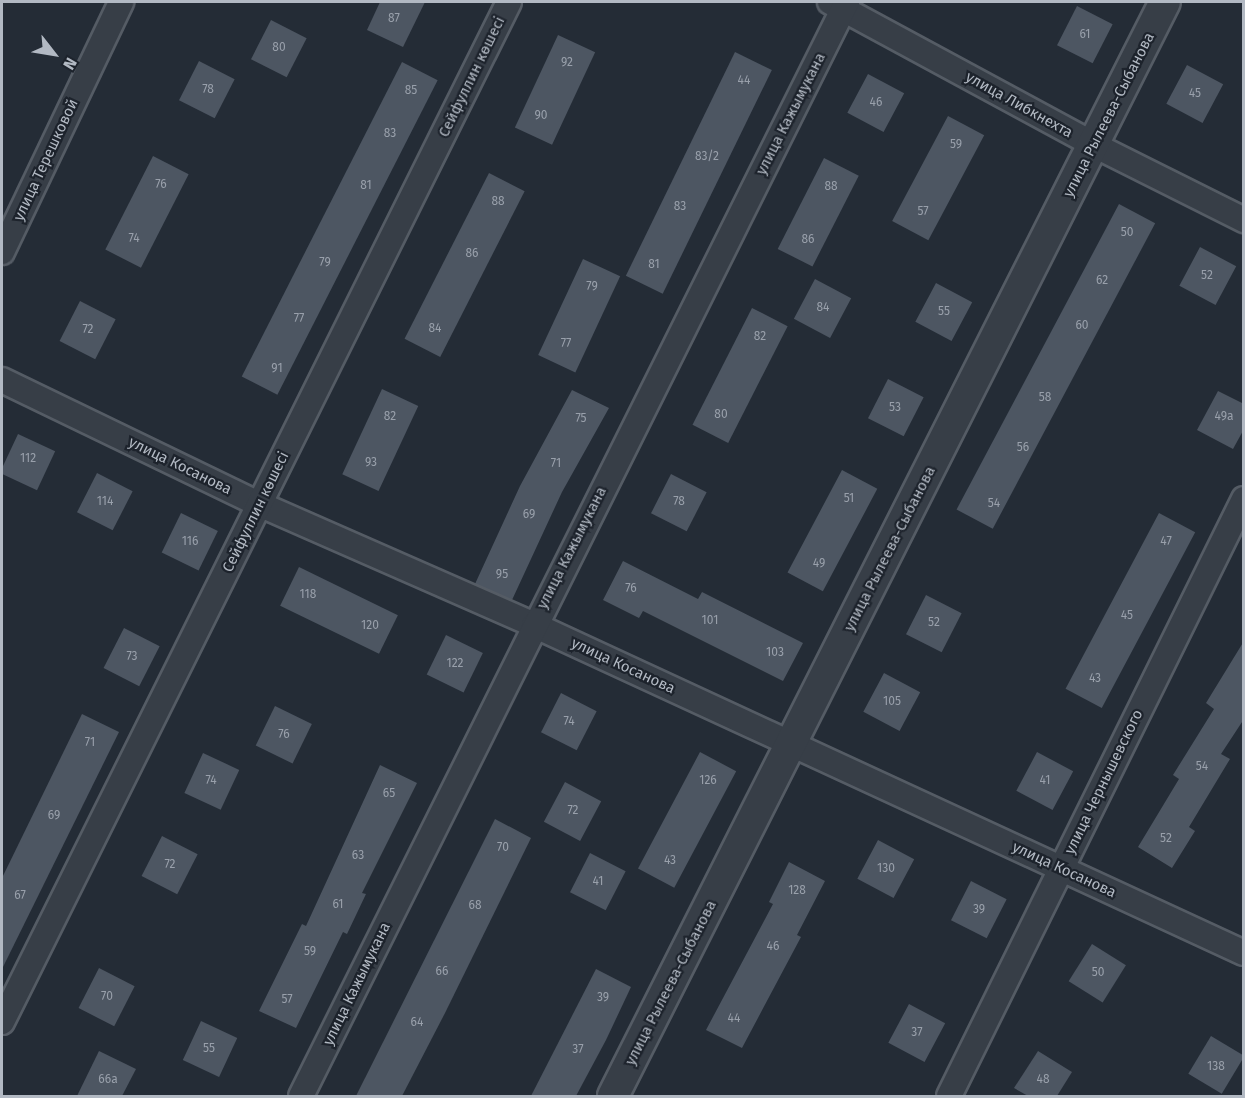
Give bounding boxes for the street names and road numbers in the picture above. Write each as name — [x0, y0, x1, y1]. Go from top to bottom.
street label: Сейфуллин көшесі — [435, 14, 509, 140]
street label: улица Рылеева-Сыбанова — [1060, 30, 1158, 200]
street label: улица Кажымукана — [752, 50, 830, 178]
street label: улица Либкнехта — [962, 68, 1076, 142]
street label: улица Терешковой — [10, 96, 82, 224]
street label: улица Косанова — [126, 433, 234, 499]
street label: Сейфуллин көшесі — [219, 449, 293, 575]
street label: улица Рылеева-Сыбанова — [841, 464, 939, 634]
street label: улица Кажымукана — [533, 484, 611, 612]
street label: улица Косанова — [568, 634, 678, 698]
street label: улица Чернышевского — [1061, 707, 1147, 857]
street label: улица Косанова — [1009, 838, 1119, 902]
street label: улица Рылеева-Сыбанова — [622, 898, 720, 1068]
street label: улица Кажымукана — [319, 920, 395, 1048]

